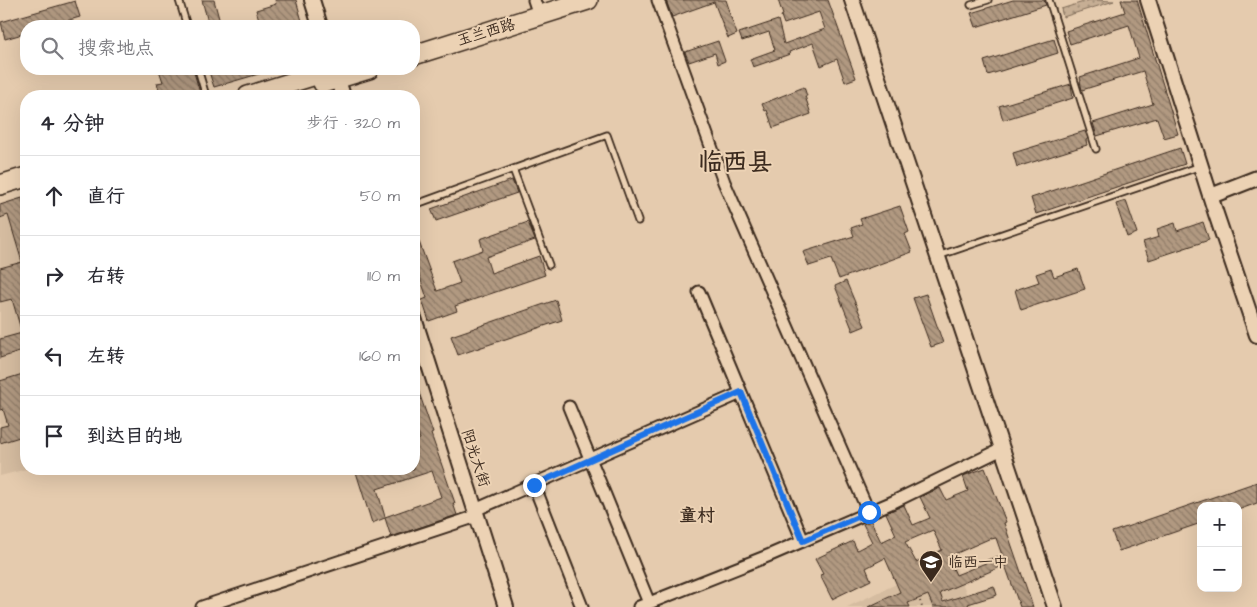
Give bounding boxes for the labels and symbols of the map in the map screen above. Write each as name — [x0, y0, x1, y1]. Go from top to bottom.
street label: 玉兰西路 — [454, 14, 518, 51]
district label: 临西县 — [697, 145, 773, 180]
street label: 阳光大街 — [456, 426, 495, 490]
route end — [523, 474, 546, 497]
route start — [858, 501, 881, 524]
district label: 童村 — [679, 503, 715, 528]
school or university icon: 临西一中 — [918, 549, 944, 583]
place label: 临西一中 — [948, 552, 1008, 573]

